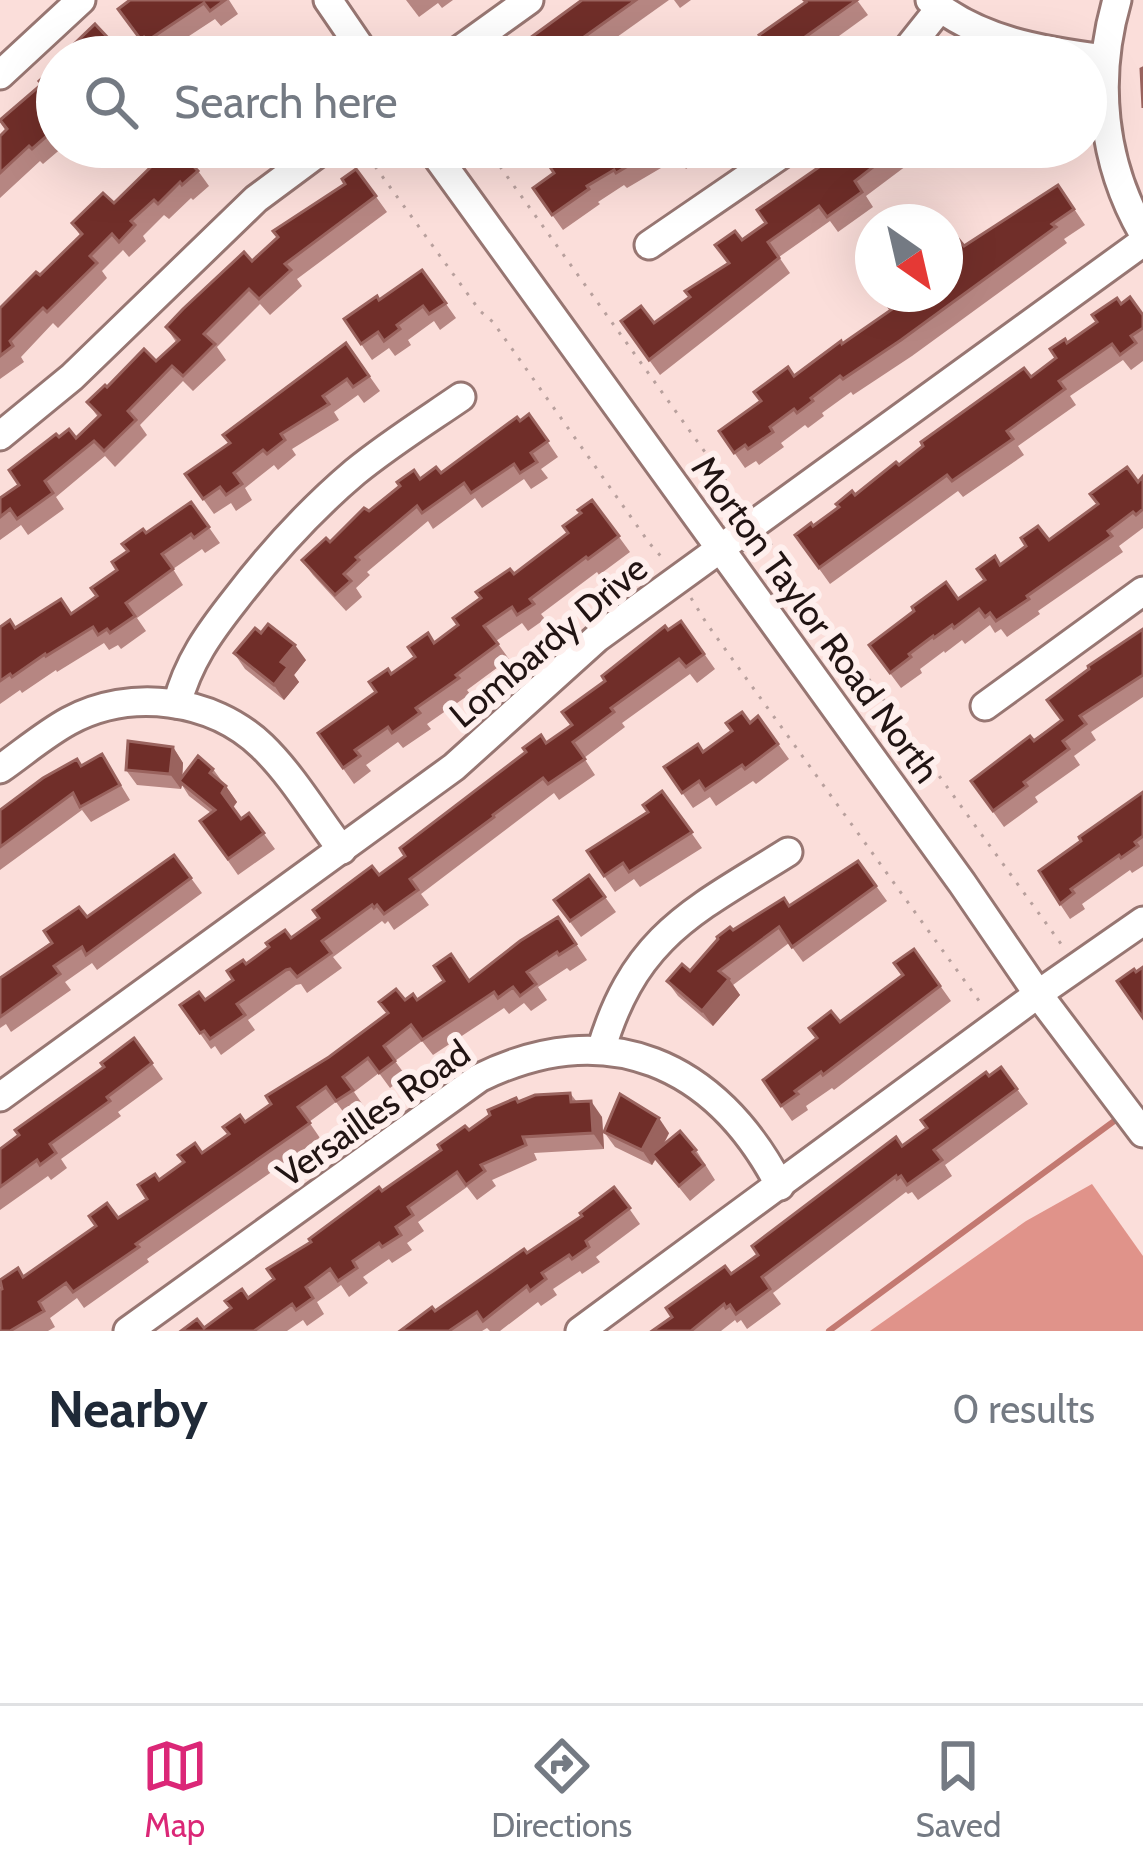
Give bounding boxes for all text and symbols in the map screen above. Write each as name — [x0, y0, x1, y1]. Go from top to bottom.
search box — [36, 36, 1107, 168]
icon: search — [78, 69, 144, 135]
text: Search here — [174, 75, 398, 129]
north arrow — [855, 204, 963, 312]
street label: Morton Taylor Road North — [683, 447, 949, 791]
street label: Lombardy Drive — [440, 546, 656, 736]
street label: Versailles Road — [268, 1030, 478, 1196]
text: Nearby — [48, 1378, 208, 1440]
text: 0 results — [952, 1385, 1095, 1433]
tab: Map — [142, 1733, 208, 1845]
tab: Directions — [491, 1733, 632, 1845]
tab: Saved — [916, 1733, 1001, 1845]

